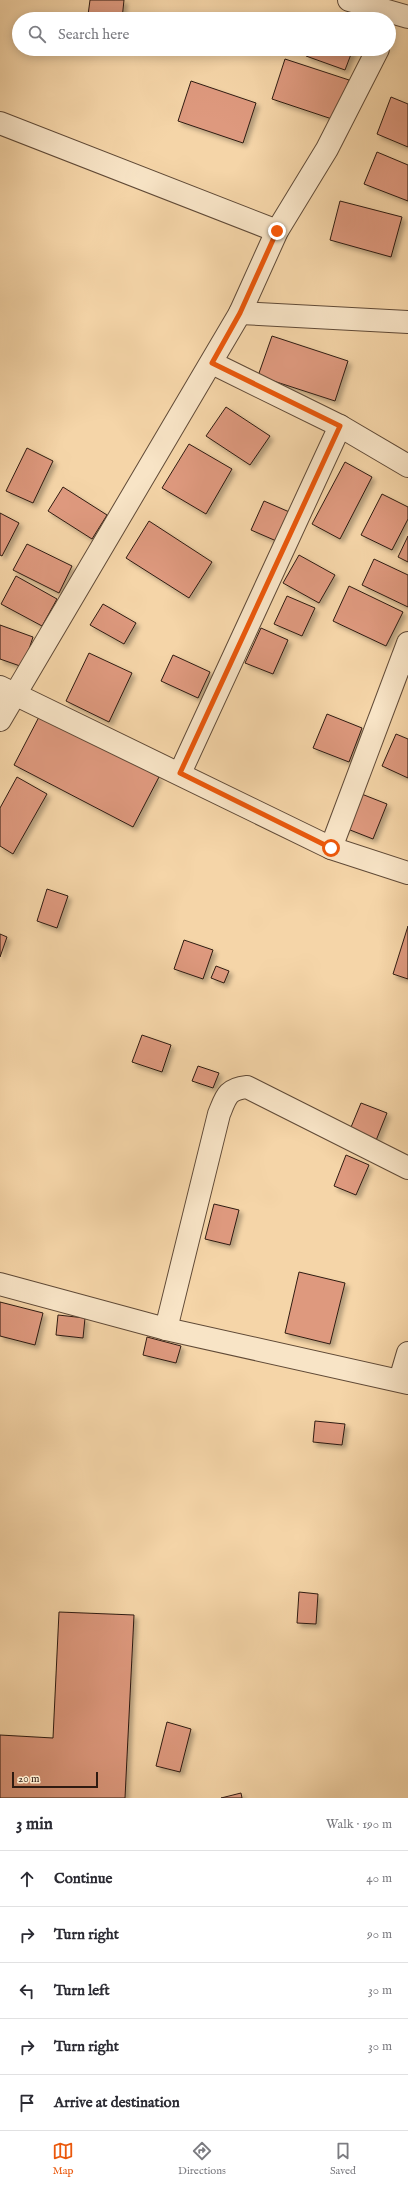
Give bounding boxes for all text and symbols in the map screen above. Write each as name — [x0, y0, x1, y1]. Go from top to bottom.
search box — [12, 12, 396, 56]
icon: search — [26, 23, 48, 45]
text: Search here — [58, 25, 129, 44]
route end — [268, 222, 286, 240]
route start — [322, 839, 340, 857]
scale bar — [12, 1770, 98, 1789]
text: 20 m — [18, 1772, 39, 1786]
text: 3 min — [16, 1814, 53, 1835]
text: Walk · 190 m — [326, 1816, 392, 1833]
icon: ahead — [16, 1868, 38, 1890]
text: Continue — [54, 1869, 112, 1888]
text: 40 m — [366, 1870, 392, 1887]
icon: right — [16, 1924, 38, 1946]
text: Turn right — [54, 1925, 119, 1944]
text: 90 m — [367, 1926, 392, 1943]
icon: left — [16, 1980, 38, 2002]
text: Turn left — [54, 1981, 110, 2000]
text: 30 m — [368, 1982, 392, 1999]
icon: right — [16, 2036, 38, 2058]
text: Turn right — [54, 2037, 119, 2056]
text: 30 m — [368, 2038, 392, 2055]
icon: arrive — [16, 2092, 38, 2114]
text: Arrive at destination — [54, 2093, 180, 2112]
tab: Map — [52, 2140, 74, 2178]
tab: Directions — [178, 2140, 226, 2178]
tab: Saved — [330, 2140, 356, 2178]

